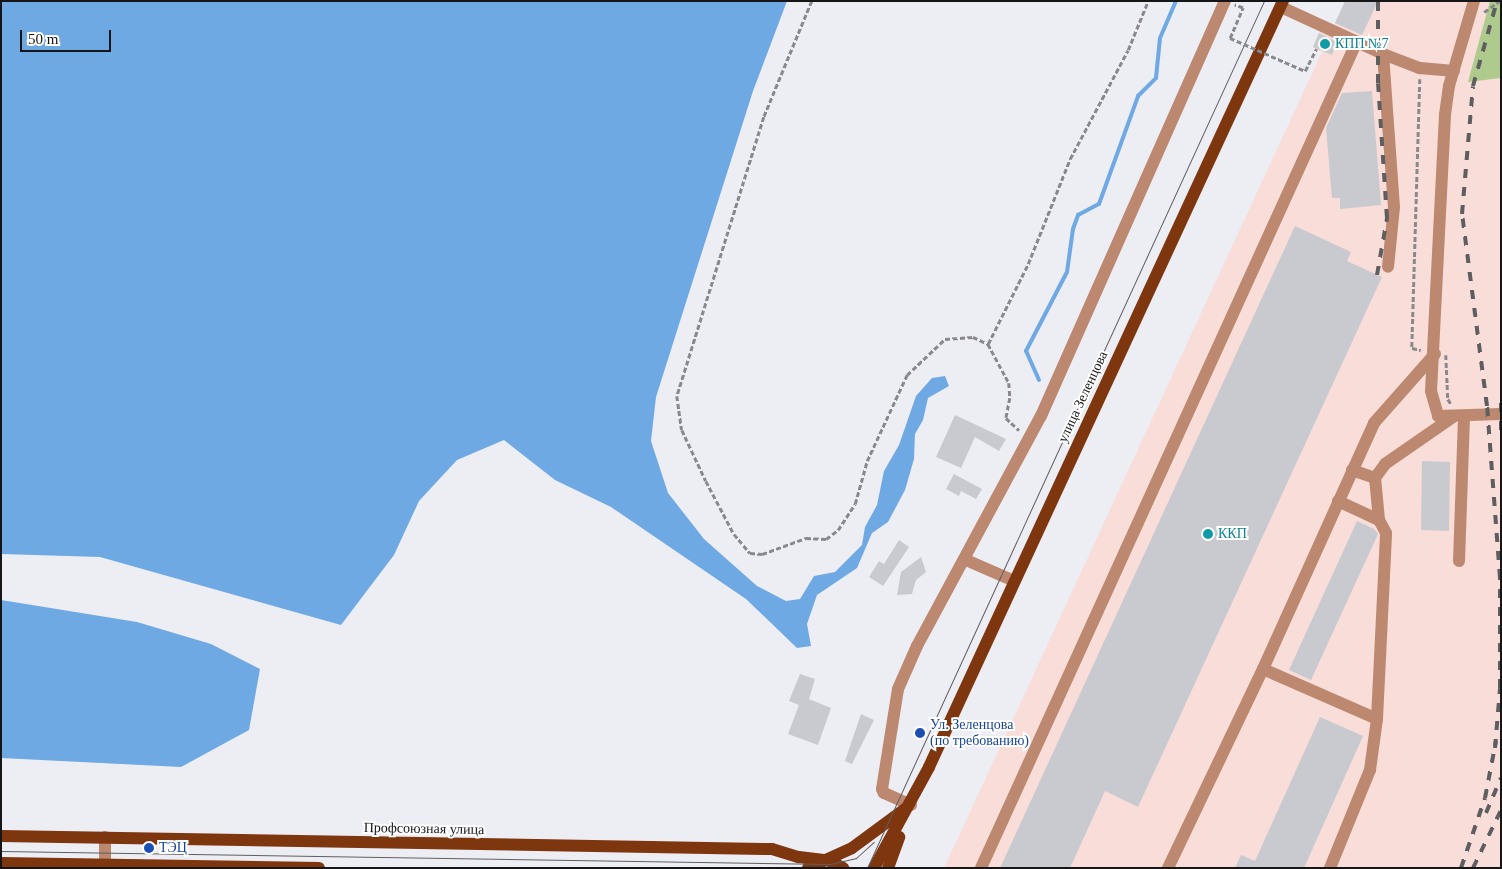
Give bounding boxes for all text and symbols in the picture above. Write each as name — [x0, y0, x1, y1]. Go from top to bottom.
scale bar — [22, 20, 114, 52]
text: 50 m — [28, 31, 58, 47]
place label: КПП №7 — [1335, 36, 1388, 52]
marker: КПП №7 — [1319, 38, 1331, 50]
street label: улица Зеленцова — [1054, 349, 1112, 445]
place label: ККП — [1218, 526, 1247, 542]
marker: ККП — [1202, 528, 1214, 540]
place label: Ул. Зеленцова (по требованию) — [930, 717, 1029, 750]
marker: Ул. Зеленцова (по требованию) — [914, 727, 926, 739]
street label: Профсоюзная улица — [364, 820, 484, 838]
place label: ТЭЦ — [159, 840, 187, 856]
marker: ТЭЦ — [143, 842, 155, 854]

